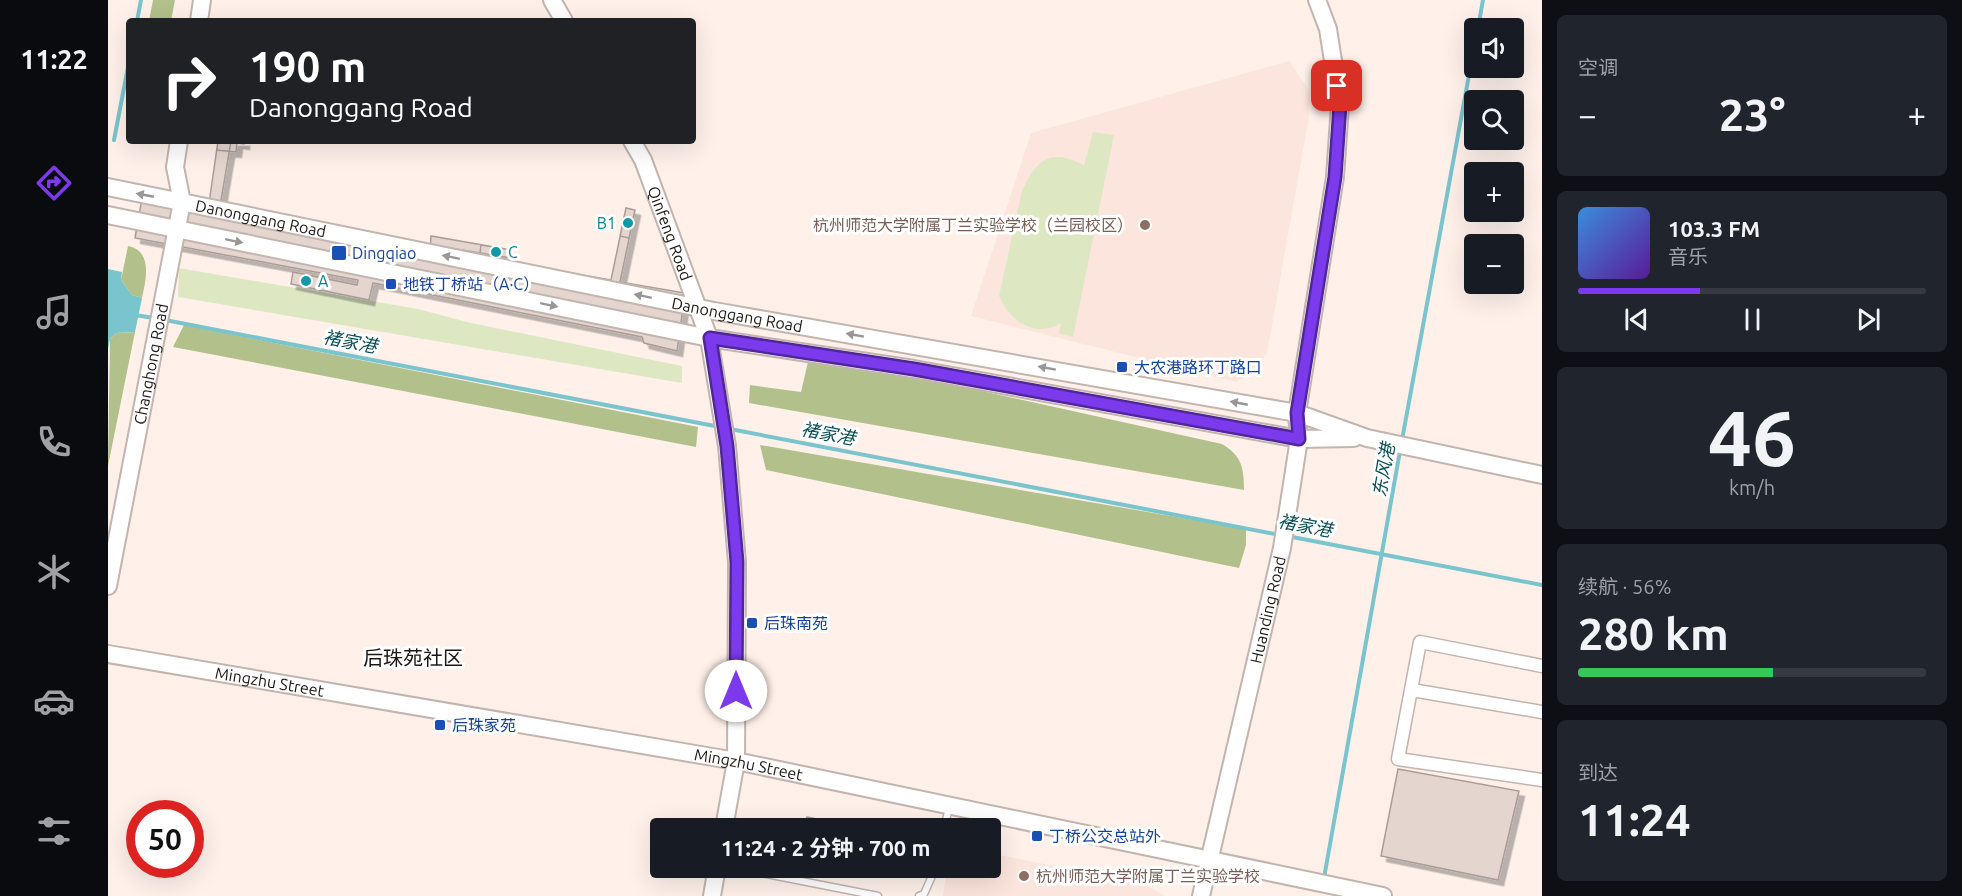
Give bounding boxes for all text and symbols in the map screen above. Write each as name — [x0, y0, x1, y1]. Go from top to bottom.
map controls — [1464, 18, 1524, 294]
button: sound — [1464, 18, 1524, 78]
icon: right — [150, 42, 228, 120]
text: 190 m — [249, 43, 366, 90]
text: 11:22 — [20, 44, 88, 74]
text: 空调 — [1578, 56, 1618, 79]
pin — [1311, 60, 1362, 111]
icon: arrive — [1320, 69, 1353, 102]
text: 23° — [1719, 89, 1785, 140]
button: search — [1464, 90, 1524, 150]
text: Danonggang Road — [249, 92, 473, 122]
text: − — [1578, 96, 1597, 133]
text: + — [1907, 96, 1926, 133]
icon: directions — [33, 162, 75, 204]
button: + — [1464, 162, 1524, 222]
street label: Qinfeng Road — [644, 183, 696, 283]
one-way arrow — [136, 190, 155, 199]
street label: Danonggang Road — [194, 196, 328, 240]
place label: B1 — [597, 214, 616, 232]
marker: B1 — [621, 216, 635, 230]
place label: 杭州师范大学附属丁兰实验学校（兰园校区） — [813, 216, 1133, 234]
text: 103.3 FM — [1668, 216, 1760, 241]
marker: 杭州师范大学附属丁兰实验学校（兰园校区） — [1138, 218, 1152, 232]
button: − — [1464, 234, 1524, 294]
one-way arrow — [225, 237, 244, 246]
place label: C — [508, 243, 518, 261]
marker: Dingqiao — [330, 244, 348, 262]
place label: Dingqiao — [352, 244, 416, 262]
marker: C — [489, 245, 503, 259]
text: 音乐 — [1668, 245, 1708, 268]
one-way arrow — [442, 252, 461, 261]
place label: A — [318, 272, 329, 290]
marker: A — [299, 274, 313, 288]
place label: 地铁丁桥站（A·C） — [403, 275, 539, 293]
marker: 地铁丁桥站（A·C） — [384, 277, 398, 291]
icon: music — [33, 291, 75, 333]
one-way arrow — [633, 291, 652, 300]
street label: Danonggang Road — [670, 294, 804, 335]
one-way arrow — [540, 301, 559, 310]
street label: Changhong Road — [130, 302, 171, 426]
icon: previous — [1620, 303, 1653, 336]
icon: pause — [1736, 303, 1769, 336]
icon: next — [1852, 303, 1885, 336]
water label: 褚家港 — [322, 326, 382, 357]
one-way arrow — [846, 330, 865, 339]
place label: 大农港路环丁路口 — [1134, 358, 1262, 376]
marker: 大农港路环丁路口 — [1115, 360, 1129, 374]
one-way arrow — [1038, 363, 1057, 372]
text: 46 — [1708, 393, 1796, 481]
one-way arrow — [1230, 398, 1249, 407]
water label: 褚家港 — [800, 418, 860, 449]
icon: phone — [33, 421, 75, 463]
water label: 东风港 — [1368, 439, 1398, 498]
text: km/h — [1729, 476, 1775, 499]
water label: 褚家港 — [1277, 510, 1337, 541]
icon: climate — [33, 551, 75, 593]
street label: Huanding Road — [1246, 554, 1289, 665]
text: 续航 · 56% — [1578, 575, 1671, 598]
text: 280 km — [1578, 608, 1729, 659]
place label: 后珠南苑 — [764, 614, 828, 632]
marker: 后珠南苑 — [745, 616, 759, 630]
district label: 后珠苑社区 — [363, 646, 463, 669]
position arrow — [704, 659, 768, 723]
street label: Mingzhu Street — [214, 663, 326, 700]
icon: car — [33, 680, 75, 722]
place label: 后珠家苑 — [452, 716, 516, 734]
marker: 后珠家苑 — [433, 718, 447, 732]
street label: Mingzhu Street — [693, 745, 805, 784]
text: 到达 — [1578, 761, 1618, 784]
text: 11:24 — [1578, 794, 1691, 845]
speed limit sign: 50 — [126, 800, 204, 878]
icon: filters — [33, 810, 75, 852]
place label: 丁桥公交总站外 — [1049, 827, 1161, 845]
marker: 丁桥公交总站外 — [1030, 829, 1044, 843]
text: 11:24 · 2 分钟 · 700 m — [721, 835, 930, 860]
place label: 杭州师范大学附属丁兰实验学校 — [1036, 867, 1260, 885]
marker: 杭州师范大学附属丁兰实验学校 — [1017, 869, 1031, 883]

